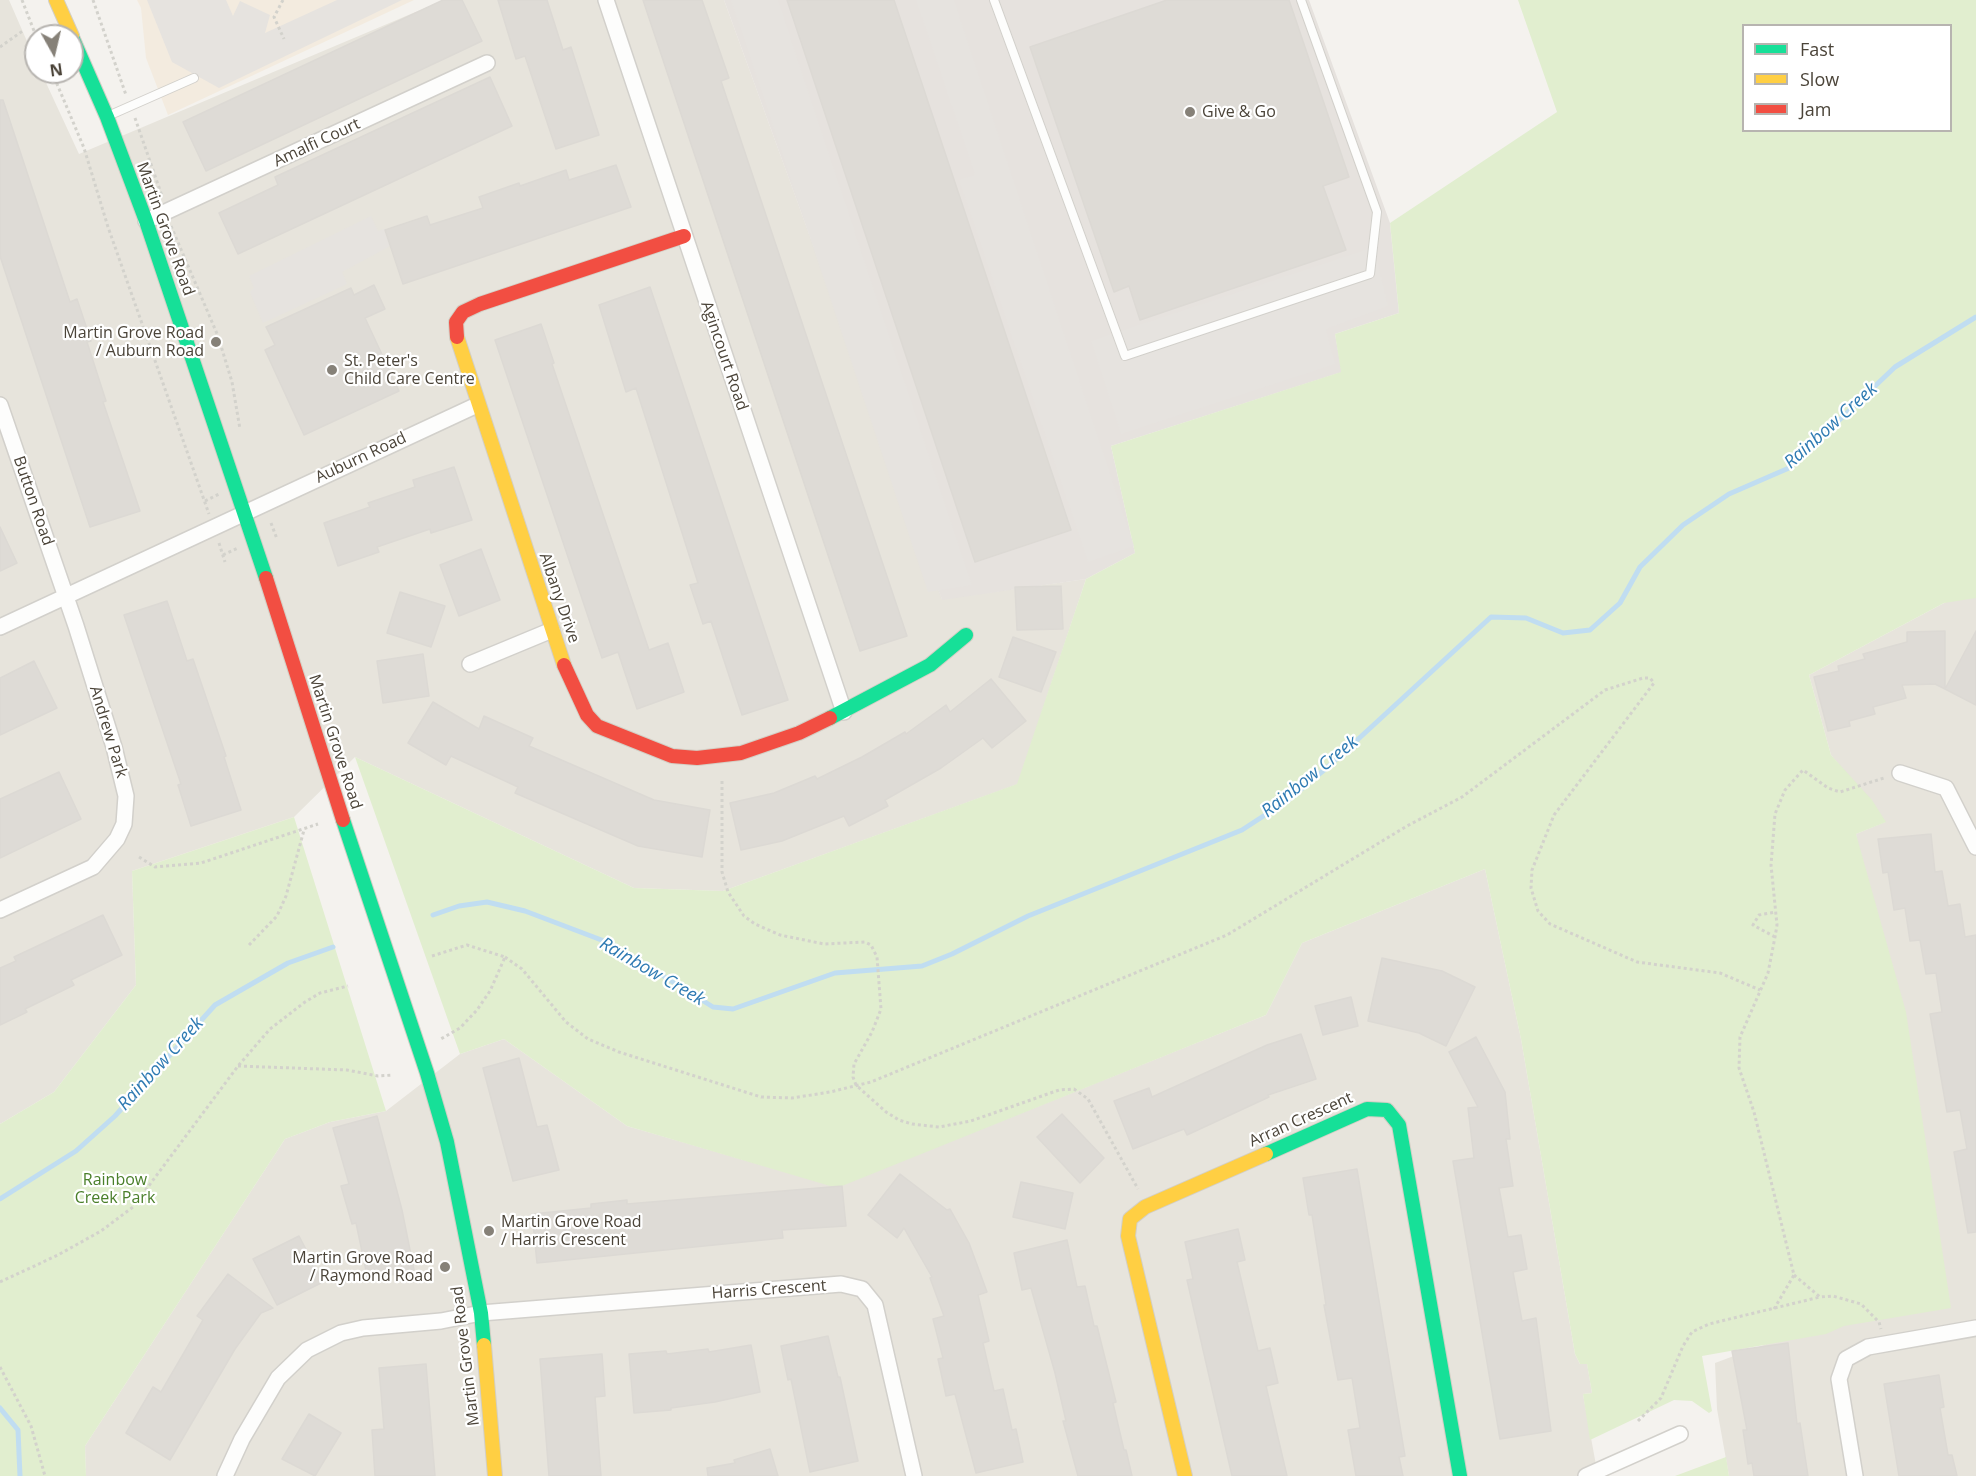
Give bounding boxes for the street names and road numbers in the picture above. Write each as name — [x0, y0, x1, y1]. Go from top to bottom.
street label: Amalfi Court — [271, 115, 363, 171]
street label: Martin Grove Road — [132, 160, 198, 298]
street label: Agincourt Road — [696, 299, 752, 413]
street label: Auburn Road — [312, 429, 410, 487]
street label: Button Road — [9, 454, 57, 548]
street label: Albany Drive — [535, 550, 583, 646]
street label: Martin Grove Road — [304, 672, 366, 812]
street label: Andrew Park — [85, 684, 131, 780]
street label: Arran Crescent — [1246, 1089, 1356, 1151]
street label: Harris Crescent — [711, 1276, 827, 1304]
street label: Martin Grove Road — [448, 1285, 484, 1427]

